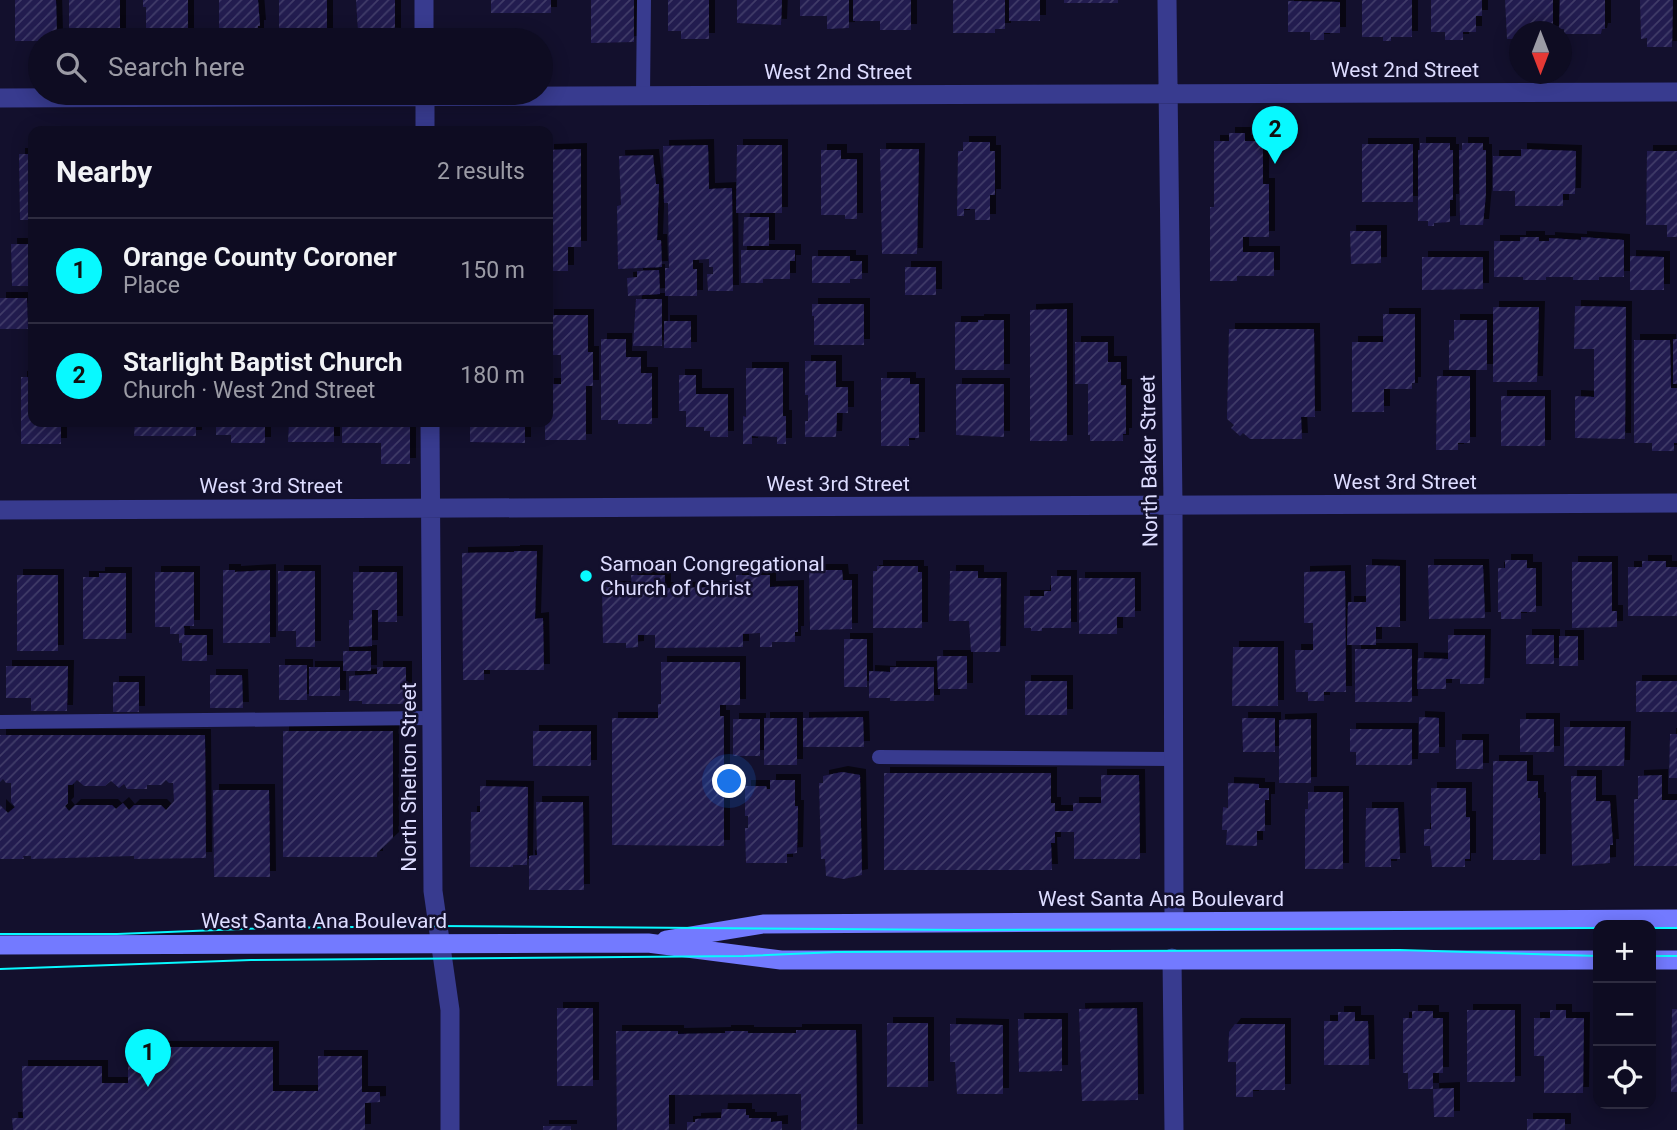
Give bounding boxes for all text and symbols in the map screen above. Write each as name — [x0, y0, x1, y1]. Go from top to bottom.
north arrow — [1509, 21, 1572, 84]
search box — [28, 28, 553, 105]
icon: search — [52, 48, 90, 86]
text: Search here — [108, 52, 245, 82]
street label: West 2nd Street — [1331, 58, 1479, 82]
street label: West 2nd Street — [764, 60, 912, 84]
pin: 2 — [1252, 106, 1298, 164]
text: Nearby — [56, 154, 152, 189]
text: 2 results — [437, 158, 525, 185]
text: Orange County Coroner — [123, 242, 397, 272]
text: 1 — [72, 257, 86, 284]
text: 150 m — [460, 257, 525, 284]
text: Place — [123, 272, 180, 299]
text: Starlight Baptist Church — [123, 347, 403, 377]
text: 2 — [72, 362, 86, 389]
text: 180 m — [460, 362, 525, 389]
street label: North Baker Street — [1135, 375, 1162, 547]
text: Church · West 2nd Street — [123, 377, 375, 404]
street label: West 3rd Street — [1333, 470, 1477, 494]
street label: West 3rd Street — [766, 472, 910, 496]
street label: West 3rd Street — [199, 474, 343, 498]
place label: Samoan Congregational Church of Christ — [600, 552, 825, 600]
marker: Samoan Congregational Church of Christ — [578, 568, 594, 584]
street label: North Shelton Street — [397, 682, 421, 872]
your location — [712, 764, 746, 798]
street label: West Santa Ana Boulevard — [1038, 887, 1284, 911]
street label: West Santa Ana Boulevard — [201, 909, 447, 933]
map controls — [1593, 920, 1656, 1109]
button: + — [1593, 920, 1656, 983]
button: − — [1593, 983, 1656, 1046]
pin: 1 — [125, 1029, 171, 1087]
button: locate — [1593, 1046, 1656, 1109]

